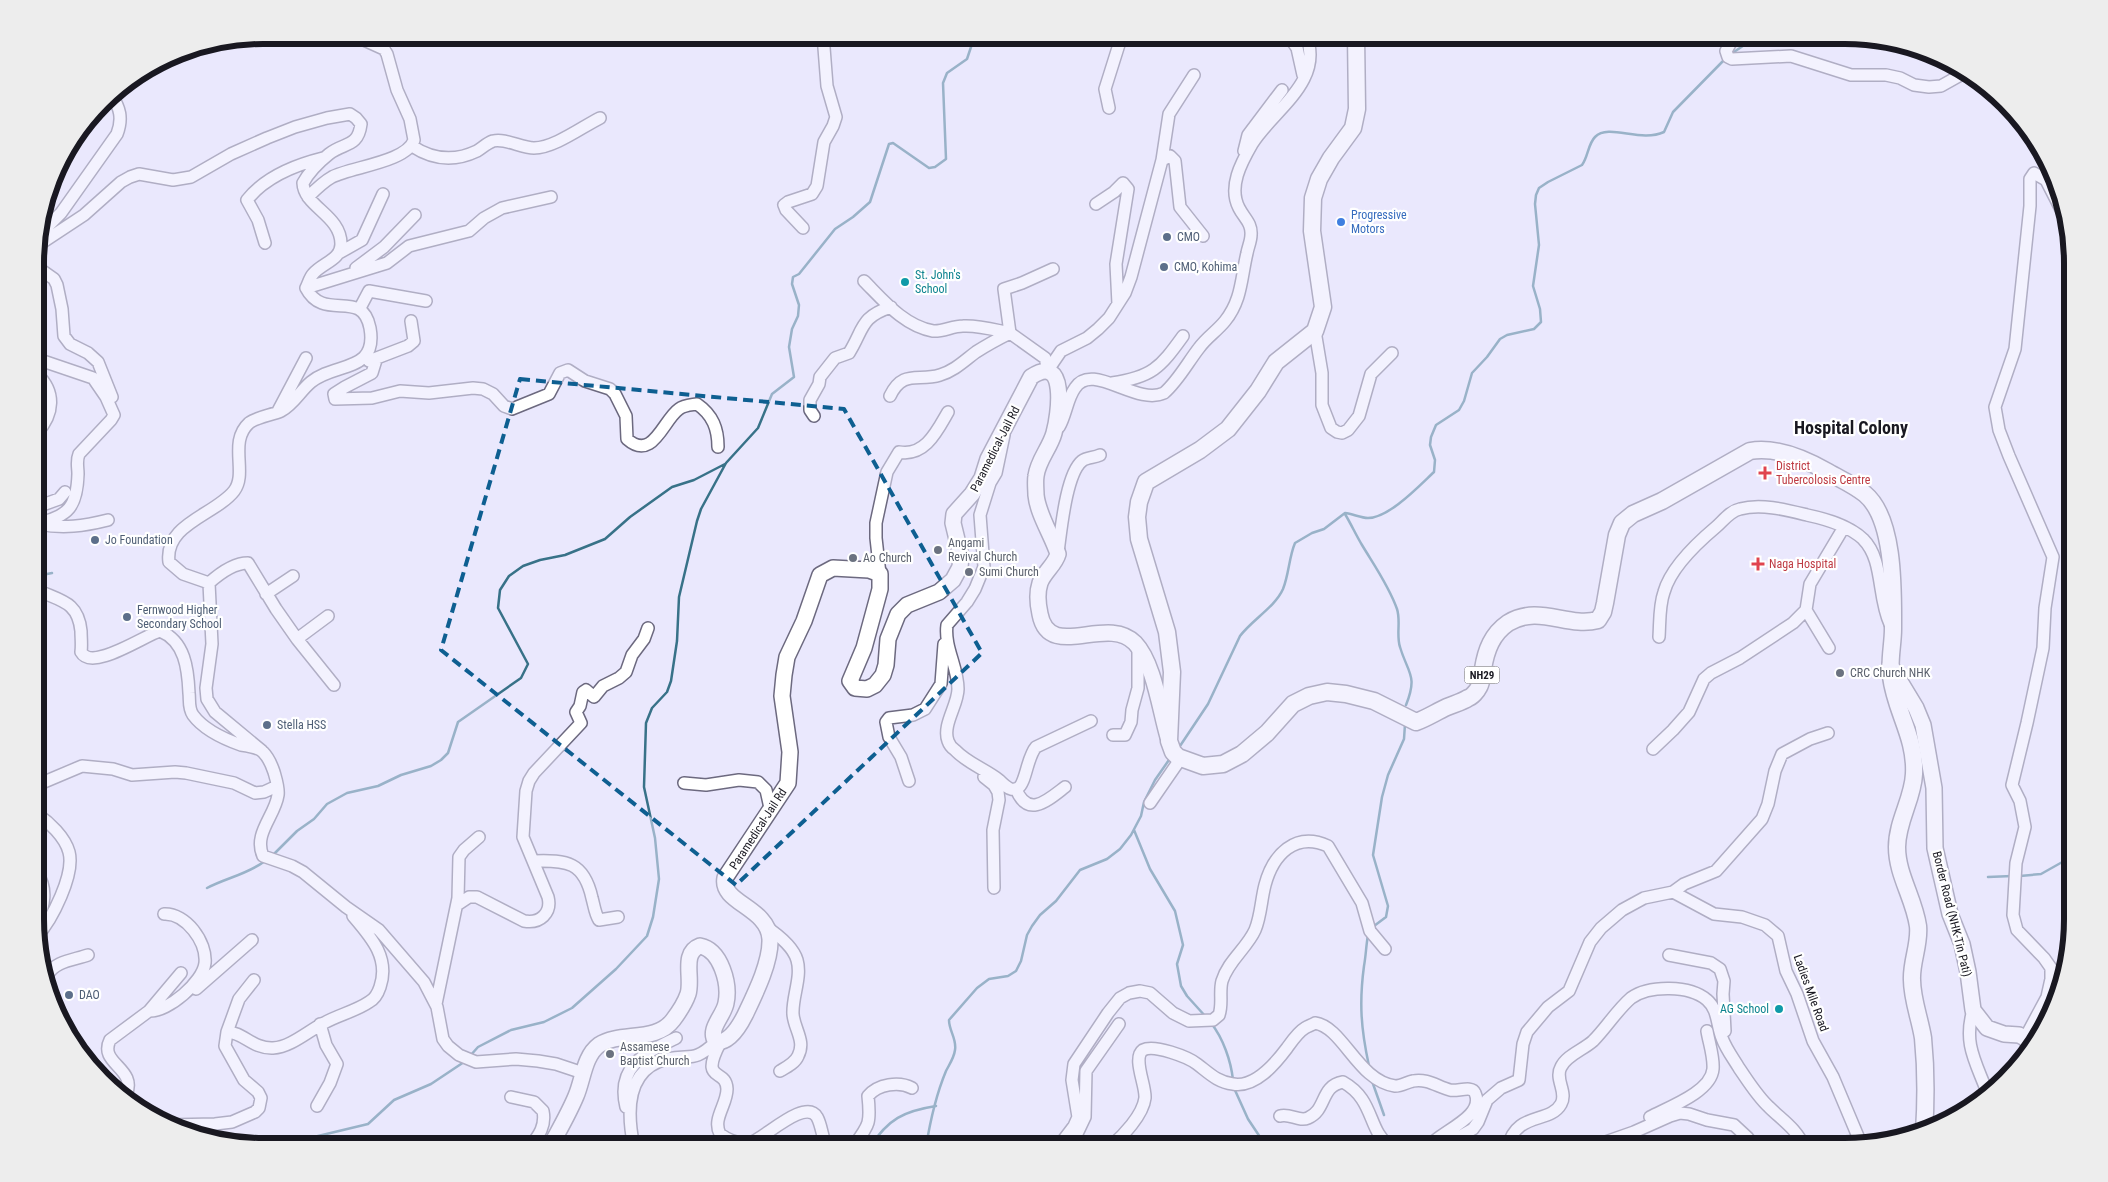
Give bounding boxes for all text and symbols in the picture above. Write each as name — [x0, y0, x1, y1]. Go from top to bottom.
place label: Progressive Motors — [1351, 208, 1407, 236]
marker: Progressive Motors — [1335, 216, 1347, 228]
place label: CMO — [1177, 230, 1200, 244]
marker: CMO — [1161, 231, 1173, 243]
place label: CMO, Kohima — [1174, 260, 1238, 274]
marker: CMO, Kohima — [1158, 261, 1170, 273]
place label: St. John's School — [915, 268, 961, 296]
marker: St. John's School — [899, 276, 911, 288]
street label: Paramedical-Jail Rd — [967, 404, 1023, 494]
district label: Hospital Colony — [1794, 417, 1908, 438]
place label: District Tubercolosis Centre — [1776, 459, 1871, 487]
marker: District Tubercolosis Centre — [1758, 466, 1772, 480]
place label: Jo Foundation — [105, 533, 173, 547]
marker: Jo Foundation — [89, 534, 101, 546]
place label: Angami Revival Church — [948, 536, 1018, 564]
marker: Angami Revival Church — [932, 544, 944, 556]
place label: Ao Church — [863, 551, 912, 565]
marker: Ao Church — [847, 552, 859, 564]
marker: Naga Hospital — [1751, 557, 1765, 571]
place label: Naga Hospital — [1769, 557, 1836, 571]
place label: Sumi Church — [979, 565, 1039, 579]
marker: Sumi Church — [963, 566, 975, 578]
place label: Fernwood Higher Secondary School — [137, 603, 222, 631]
marker: Fernwood Higher Secondary School — [121, 611, 133, 623]
road number: NH29 — [1464, 666, 1500, 684]
place label: CRC Church NHK — [1850, 666, 1931, 680]
marker: CRC Church NHK — [1834, 667, 1846, 679]
place label: Stella HSS — [277, 718, 326, 732]
marker: Stella HSS — [261, 719, 273, 731]
street label: Paramedical-Jail Rd — [727, 786, 789, 872]
street label: Border Road (NHK-Tin Pati) — [1930, 850, 1974, 978]
street label: Ladies Mile Road — [1791, 953, 1831, 1034]
place label: DAO — [79, 988, 100, 1002]
marker: DAO — [63, 989, 75, 1001]
place label: AG School — [1720, 1002, 1769, 1016]
marker: AG School — [1773, 1003, 1785, 1015]
place label: Assamese Baptist Church — [620, 1040, 690, 1068]
marker: Assamese Baptist Church — [604, 1048, 616, 1060]

